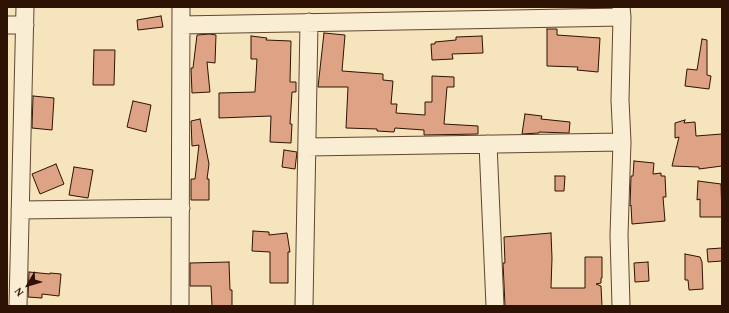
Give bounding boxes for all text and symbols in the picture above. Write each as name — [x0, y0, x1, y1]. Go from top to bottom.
north arrow — [8, 265, 48, 305]
text: N — [10, 285, 27, 300]

